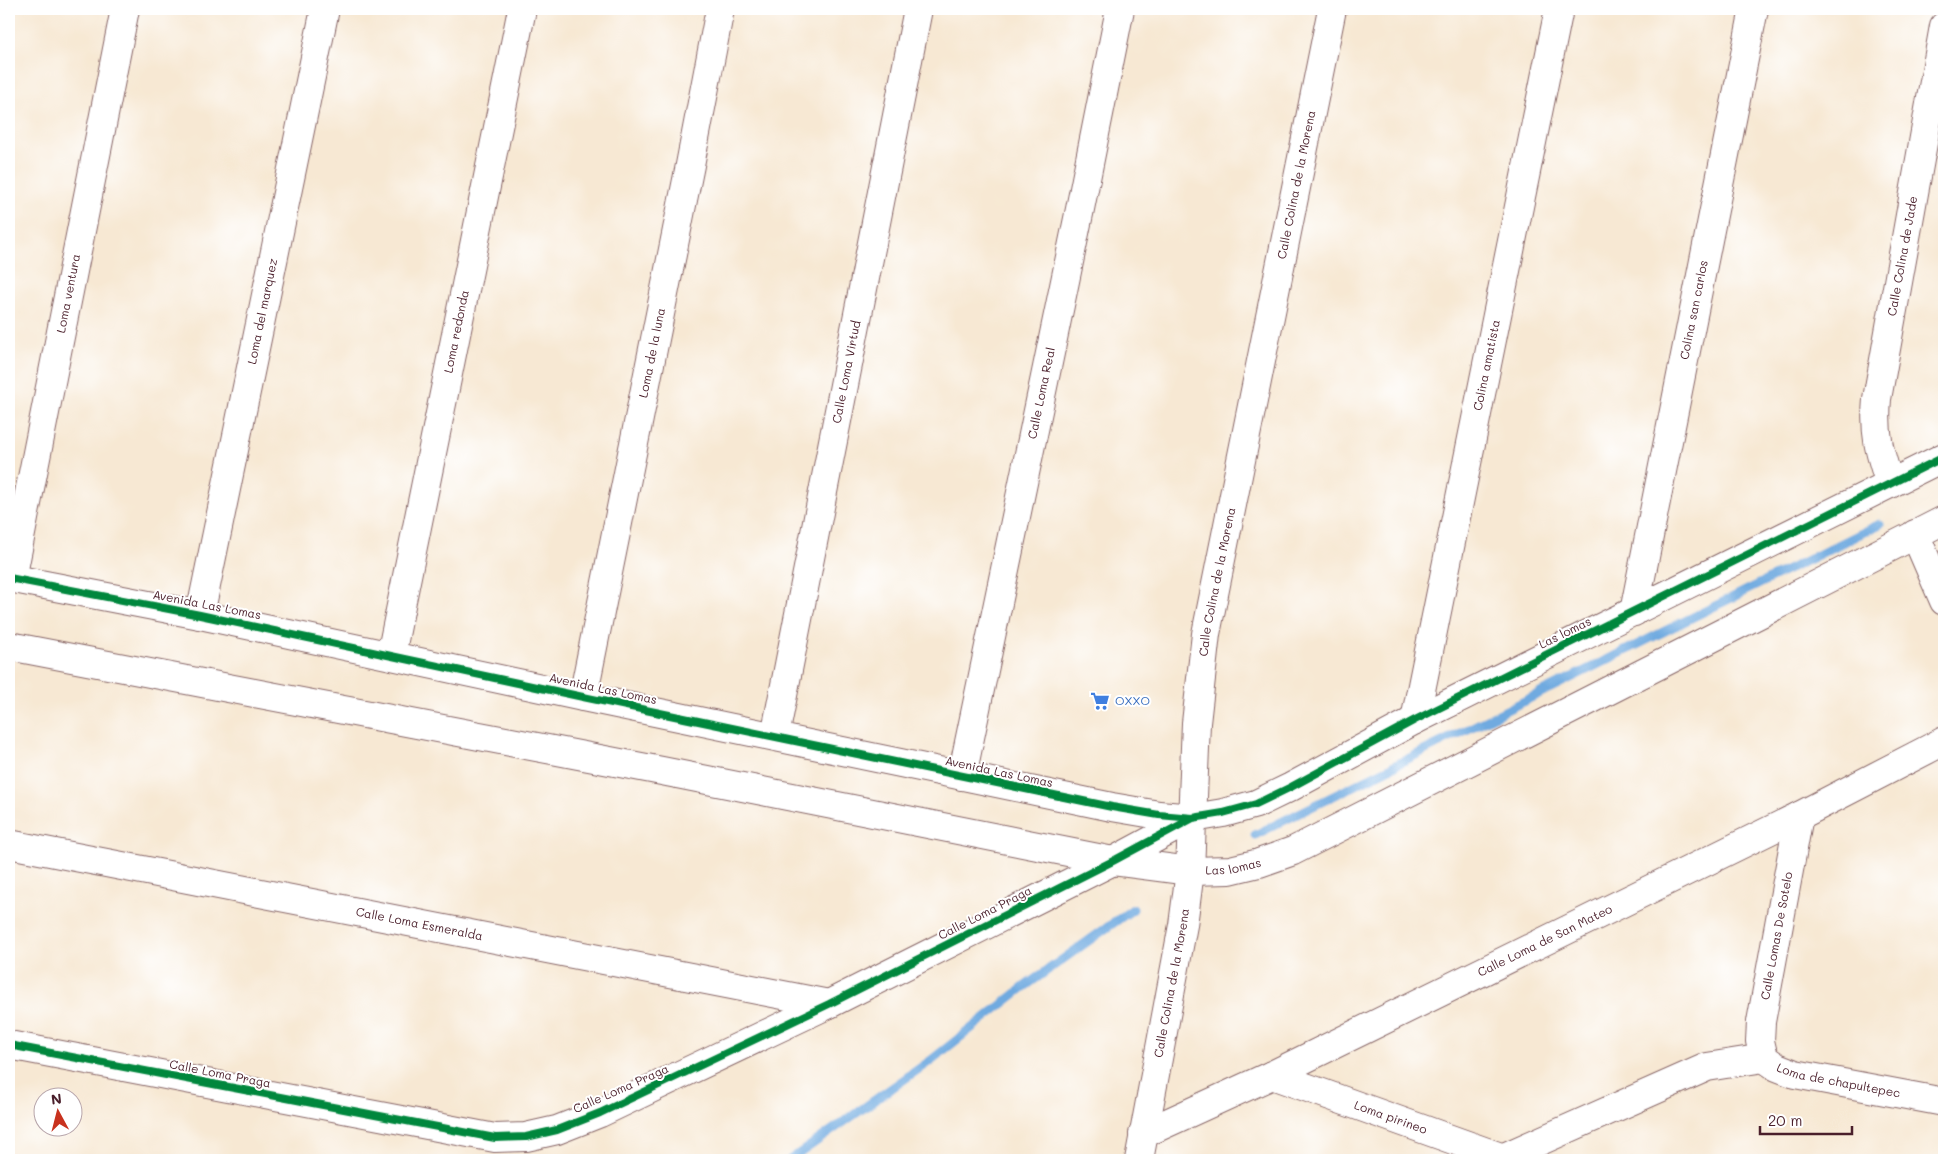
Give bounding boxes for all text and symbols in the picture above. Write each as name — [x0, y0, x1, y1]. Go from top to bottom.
street label: Calle Colina de la Morena — [1273, 109, 1318, 260]
street label: Calle Colina de Jade — [1883, 195, 1920, 317]
street label: Loma ventura — [52, 252, 83, 334]
street label: Loma del marquez — [243, 257, 280, 366]
street label: Colina san carlos — [1675, 259, 1711, 361]
street label: Loma redonda — [439, 288, 472, 374]
street label: Loma de la luna — [634, 306, 668, 399]
street label: Colina amatista — [1469, 318, 1503, 412]
street label: Calle Loma Virtud — [828, 319, 864, 425]
street label: Calle Loma Real — [1023, 346, 1058, 440]
street label: Calle Colina de la Morena — [1195, 506, 1238, 657]
street label: Avenida Las Lomas — [152, 586, 263, 622]
street label: Las lomas — [1536, 612, 1594, 652]
street label: Avenida Las Lomas — [548, 669, 659, 707]
supermarket icon: OXXO — [1089, 690, 1111, 712]
place label: OXXO — [1115, 692, 1150, 708]
street label: Avenida Las Lomas — [944, 752, 1055, 790]
street label: Las lomas — [1205, 854, 1263, 878]
street label: Calle Lomas De Sotelo — [1756, 870, 1796, 1001]
street label: Calle Loma Praga — [935, 882, 1034, 943]
street label: Calle Loma de San Mateo — [1474, 900, 1615, 980]
street label: Calle Loma Esmeralda — [355, 903, 484, 943]
street label: Calle Colina de la Morena — [1149, 907, 1192, 1059]
street label: Calle Loma Praga — [168, 1055, 272, 1091]
street label: Loma de chapultepec — [1775, 1059, 1902, 1101]
street label: Calle Loma Praga — [570, 1060, 671, 1116]
north arrow — [32, 1086, 82, 1136]
text: N — [50, 1089, 63, 1109]
street label: Loma pirineo — [1352, 1096, 1430, 1137]
scale bar — [1760, 1104, 1853, 1136]
text: 20 m — [1768, 1110, 1802, 1130]

